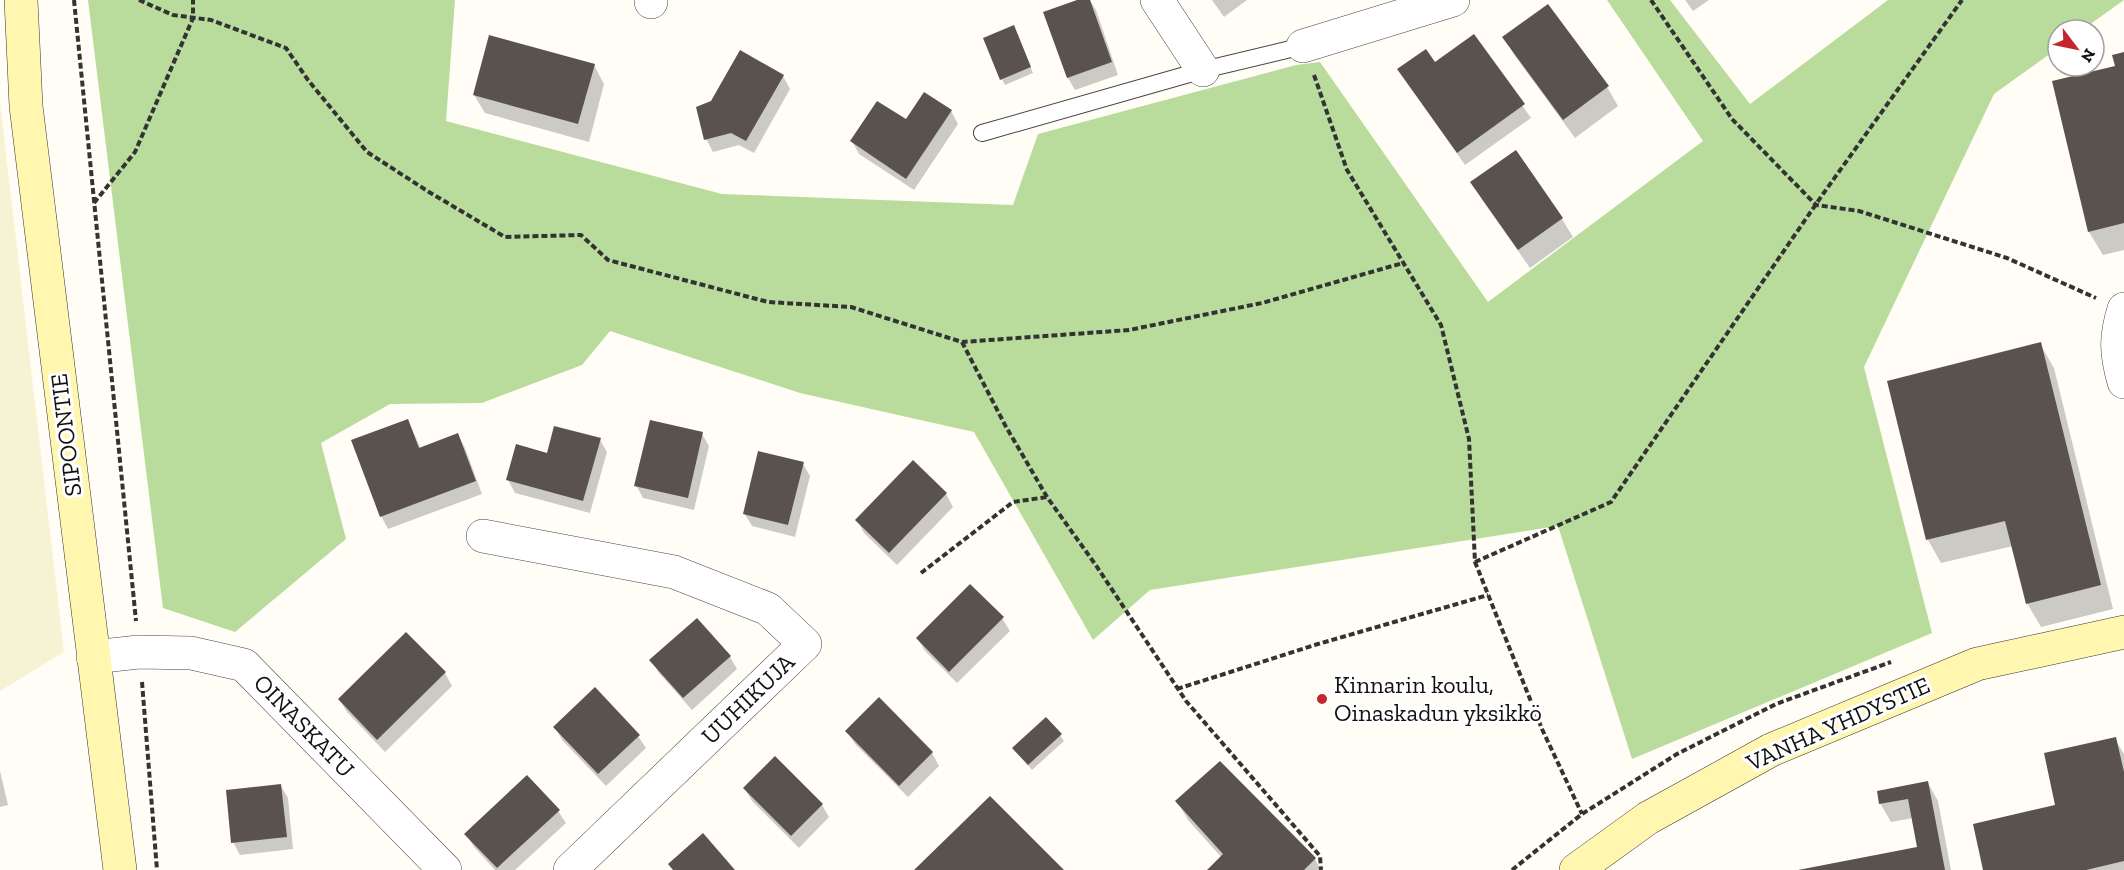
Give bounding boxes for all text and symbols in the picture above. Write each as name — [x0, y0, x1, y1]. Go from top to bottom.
north arrow — [2046, 18, 2106, 78]
text: N — [2077, 45, 2100, 66]
street label: SIPOONTIE — [44, 372, 87, 498]
street label: UUHIKUJA — [695, 647, 800, 750]
street label: OINASKATU — [248, 668, 361, 783]
place label: Kinnarin koulu, Oinaskadun yksikkö — [1334, 670, 1542, 727]
street label: VANHA YHDYSTIE — [1741, 670, 1934, 777]
marker: Kinnarin koulu, Oinaskadun yksikkö — [1315, 692, 1329, 706]

